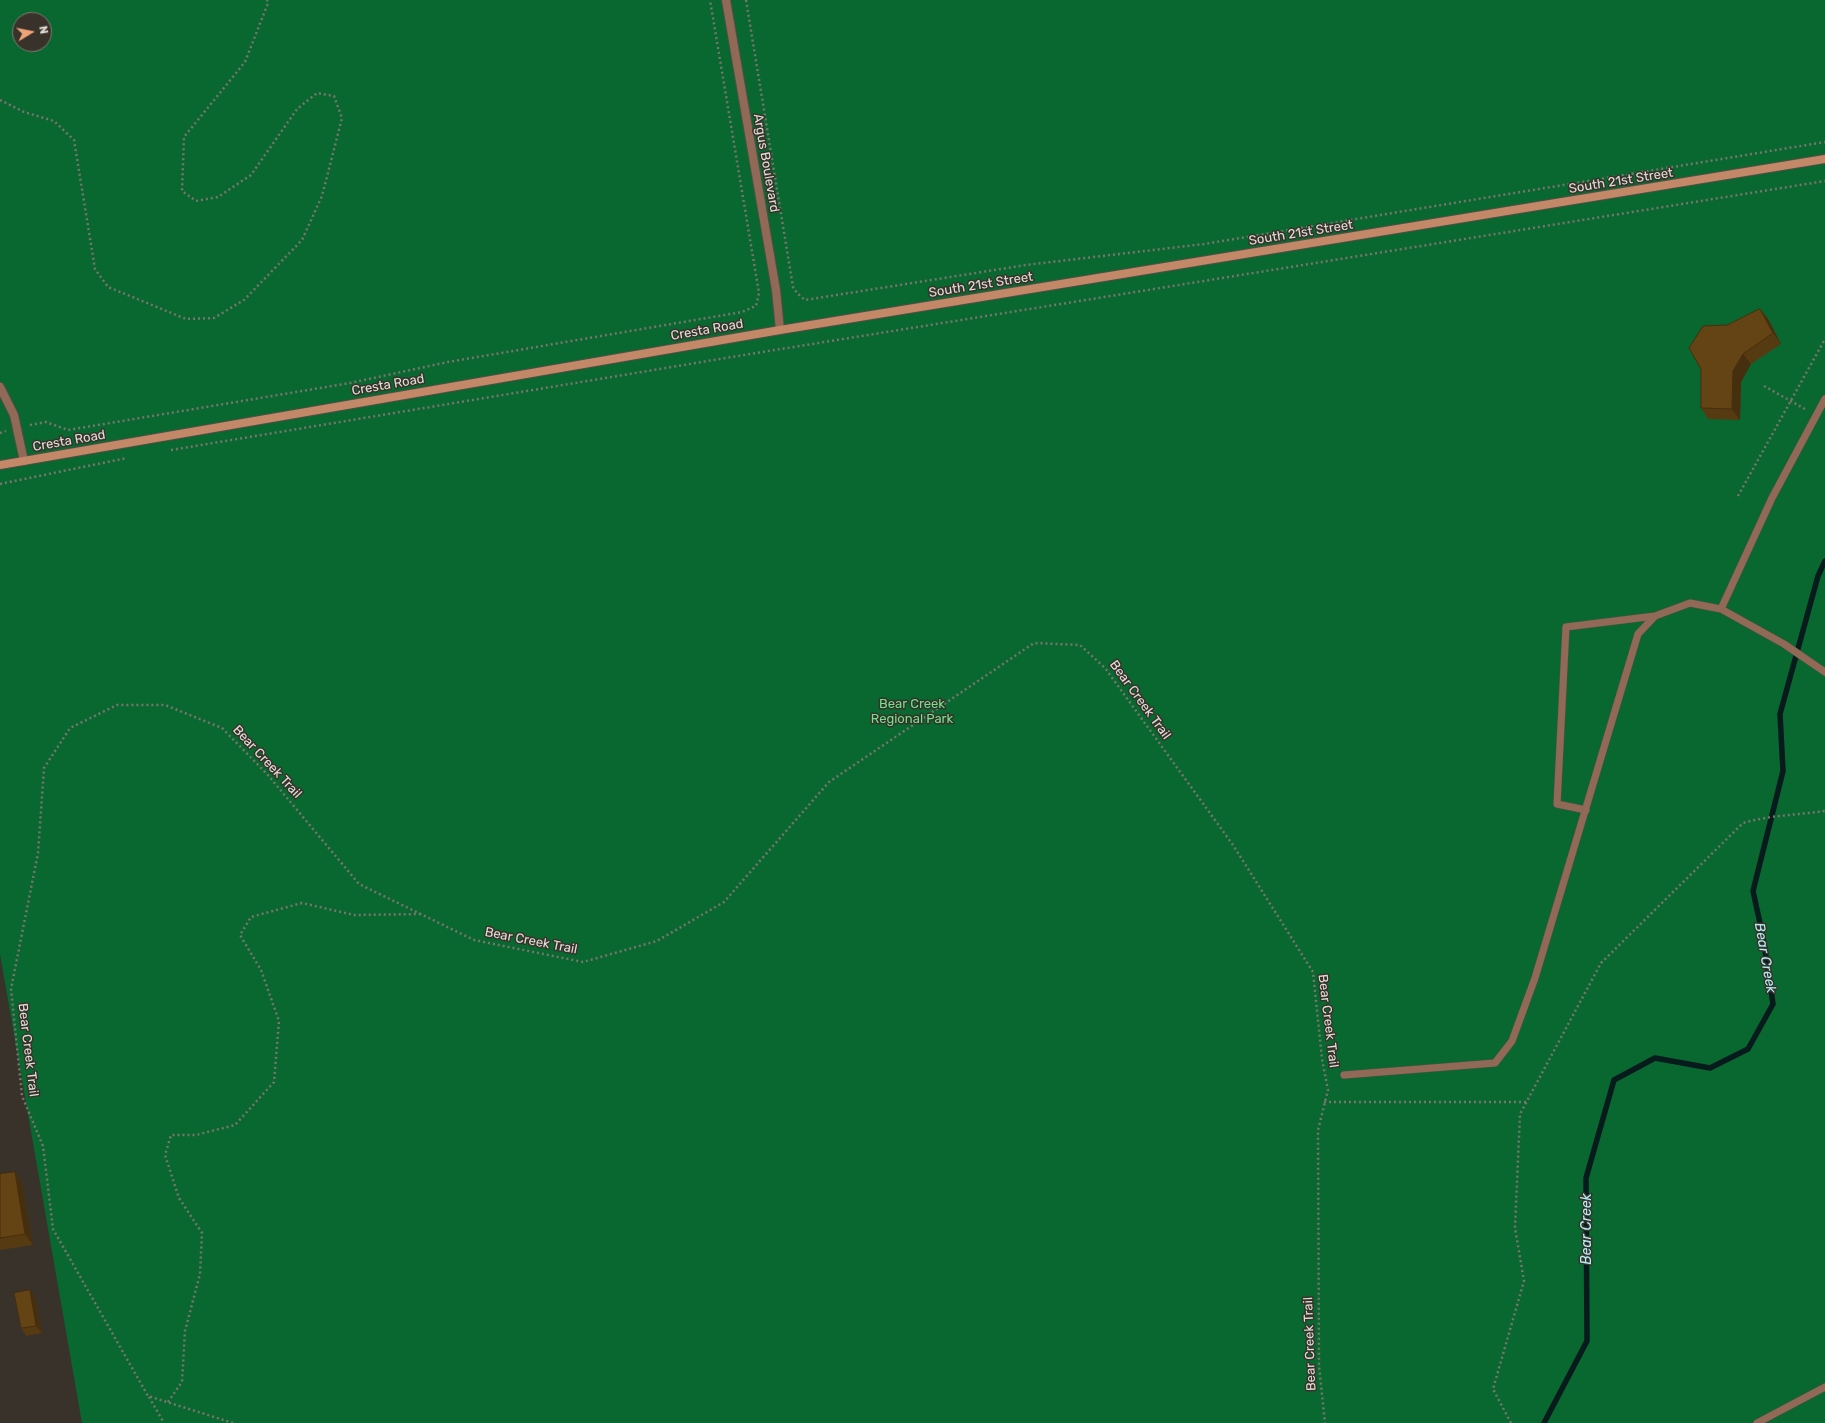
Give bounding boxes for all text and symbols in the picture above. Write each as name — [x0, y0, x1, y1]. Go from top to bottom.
north arrow — [12, 12, 52, 52]
text: N — [36, 25, 50, 35]
street label: Argus Boulevard — [750, 113, 782, 213]
street label: South 21st Street — [1568, 165, 1674, 197]
street label: South 21st Street — [1248, 217, 1354, 249]
street label: South 21st Street — [928, 269, 1034, 301]
street label: Cresta Road — [669, 316, 745, 344]
street label: Cresta Road — [350, 371, 426, 399]
street label: Cresta Road — [31, 427, 107, 455]
street label: Bear Creek Trail — [1106, 657, 1174, 743]
park label: Bear Creek Regional Park — [871, 696, 953, 727]
street label: Bear Creek Trail — [229, 722, 305, 802]
water label: Bear Creek — [1751, 921, 1779, 995]
street label: Bear Creek Trail — [483, 924, 579, 958]
street label: Bear Creek Trail — [1315, 973, 1341, 1069]
street label: Bear Creek Trail — [15, 1002, 41, 1098]
water label: Bear Creek — [1579, 1193, 1595, 1265]
street label: Bear Creek Trail — [1301, 1297, 1319, 1391]

